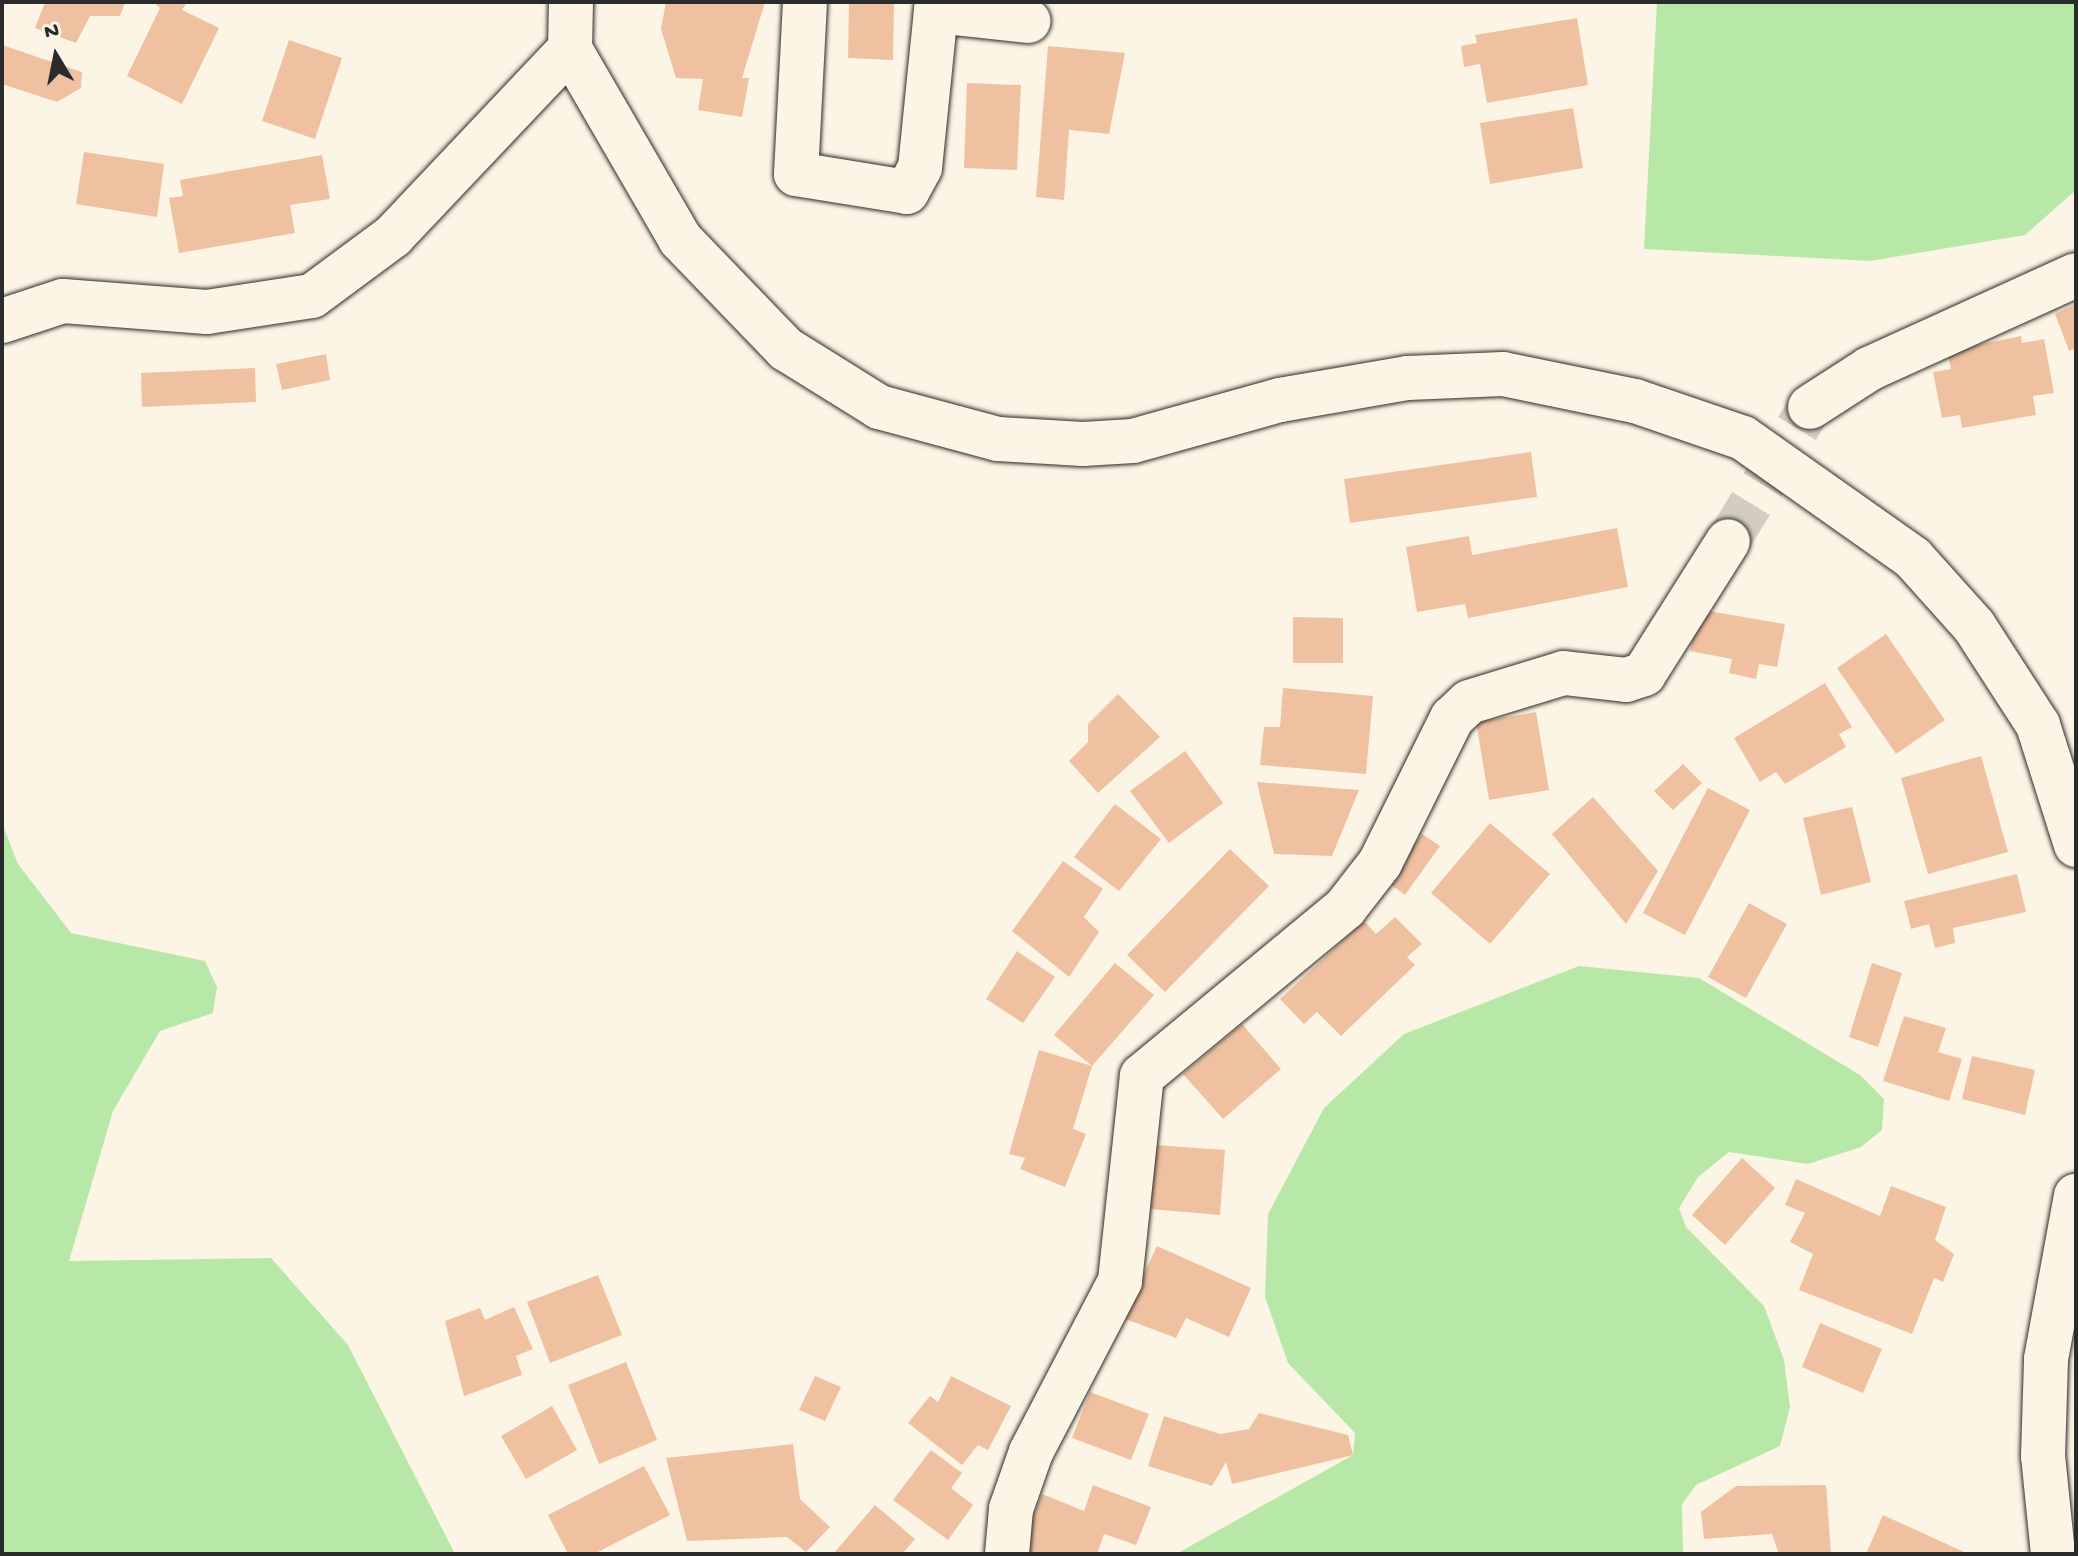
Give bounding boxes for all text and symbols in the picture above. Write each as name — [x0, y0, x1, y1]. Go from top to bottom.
north arrow — [16, 16, 96, 96]
text: N — [42, 18, 61, 46]

